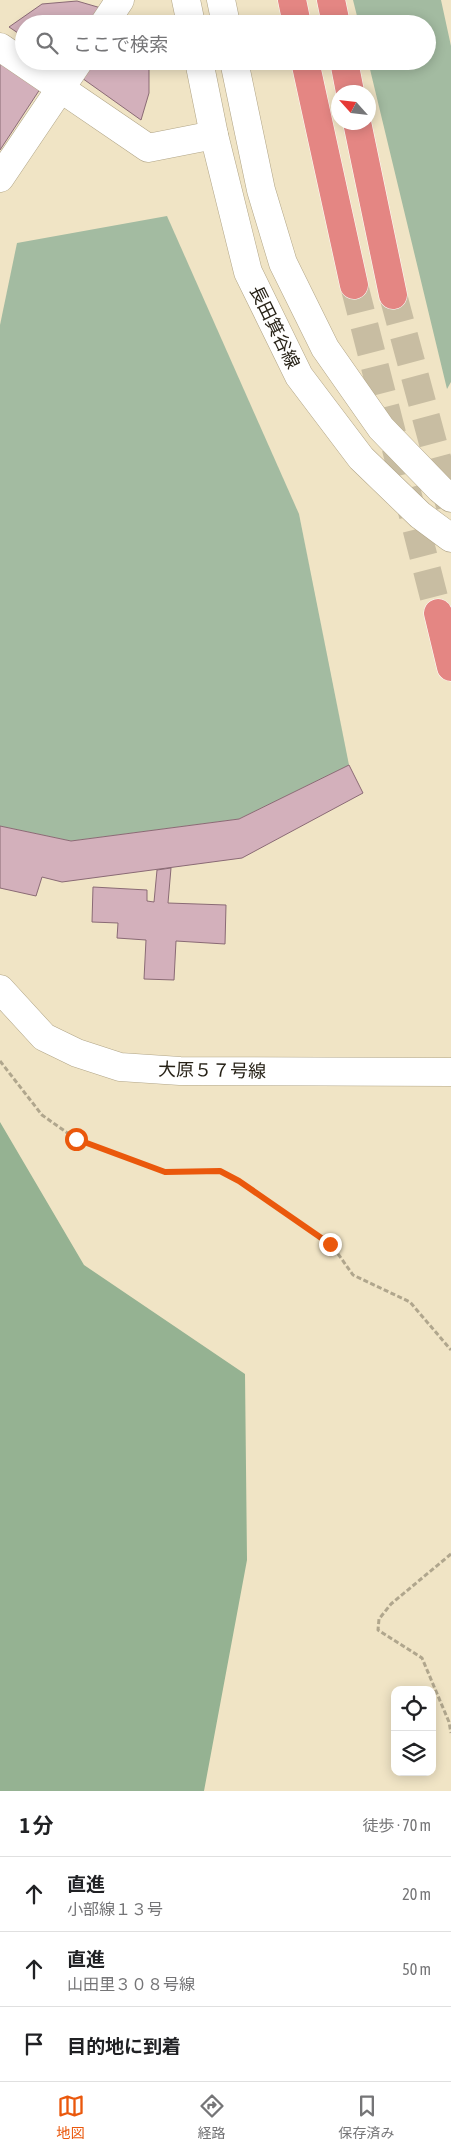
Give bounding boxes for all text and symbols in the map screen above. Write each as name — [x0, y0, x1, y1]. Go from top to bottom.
search box — [15, 15, 436, 70]
icon: search — [33, 29, 61, 57]
text: ここで検索 — [73, 33, 168, 55]
north arrow — [331, 85, 376, 130]
street label: 長田箕谷線 — [246, 282, 304, 372]
street label: 大原５７号線 — [158, 1059, 266, 1081]
route start — [65, 1128, 88, 1151]
route end — [319, 1233, 342, 1256]
map controls — [391, 1686, 436, 1776]
button: locate — [391, 1686, 436, 1731]
button: layers — [391, 1731, 436, 1776]
text: 1 分 — [20, 1813, 54, 1837]
text: 徒歩 · 70 m — [362, 1816, 431, 1834]
text: 直進 — [67, 1873, 105, 1895]
icon: ahead — [20, 1880, 48, 1908]
text: 20 m — [402, 1885, 431, 1903]
text: 小部線１３号 — [67, 1900, 163, 1918]
text: 直進 — [67, 1948, 105, 1970]
icon: ahead — [20, 1955, 48, 1983]
text: 50 m — [402, 1960, 431, 1978]
text: 山田里３０８号線 — [67, 1975, 195, 1993]
icon: arrive — [20, 2030, 48, 2058]
text: 目的地に到着 — [67, 2035, 181, 2057]
tab: 地図 — [57, 2092, 85, 2142]
tab: 経路 — [198, 2092, 226, 2142]
tab: 保存済み — [339, 2092, 395, 2142]

